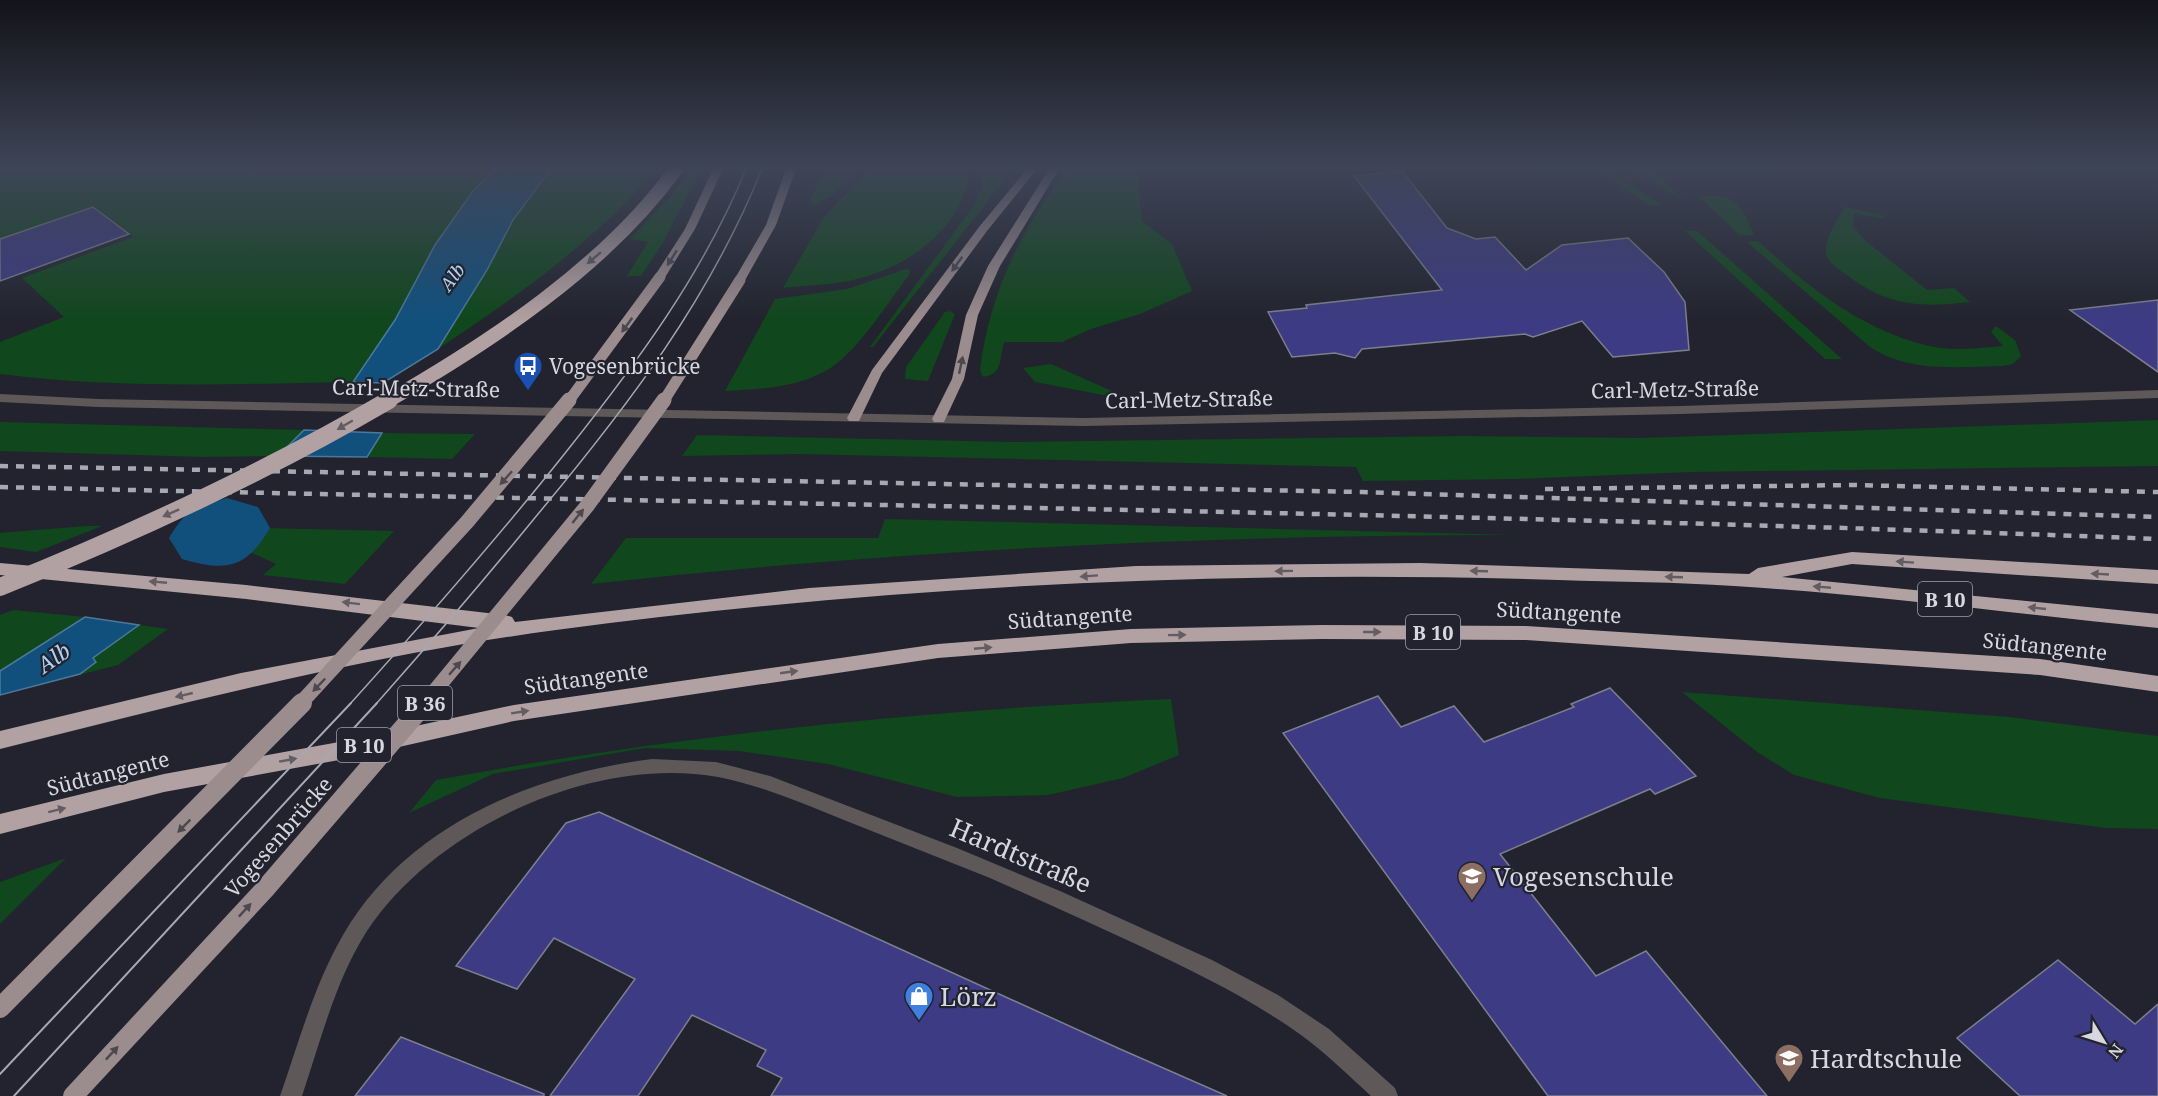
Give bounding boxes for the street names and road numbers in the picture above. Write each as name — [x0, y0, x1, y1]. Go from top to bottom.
street label: Carl-Metz-Straße — [332, 373, 500, 403]
street label: Carl-Metz-Straße — [1591, 374, 1759, 404]
street label: Carl-Metz-Straße — [1105, 384, 1273, 414]
road number: B 10 — [1918, 582, 1972, 616]
street label: Südtangente — [1496, 595, 1622, 629]
street label: Südtangente — [1007, 599, 1133, 635]
road number: B 10 — [1406, 615, 1460, 649]
street label: Südtangente — [1981, 626, 2109, 666]
street label: Südtangente — [522, 655, 650, 701]
road number: B 36 — [398, 686, 452, 720]
road number: B 10 — [337, 728, 391, 762]
street label: Südtangente — [44, 744, 172, 802]
street label: Vogesenbrücke — [218, 771, 338, 903]
street label: Hardtstraße — [945, 809, 1097, 901]

